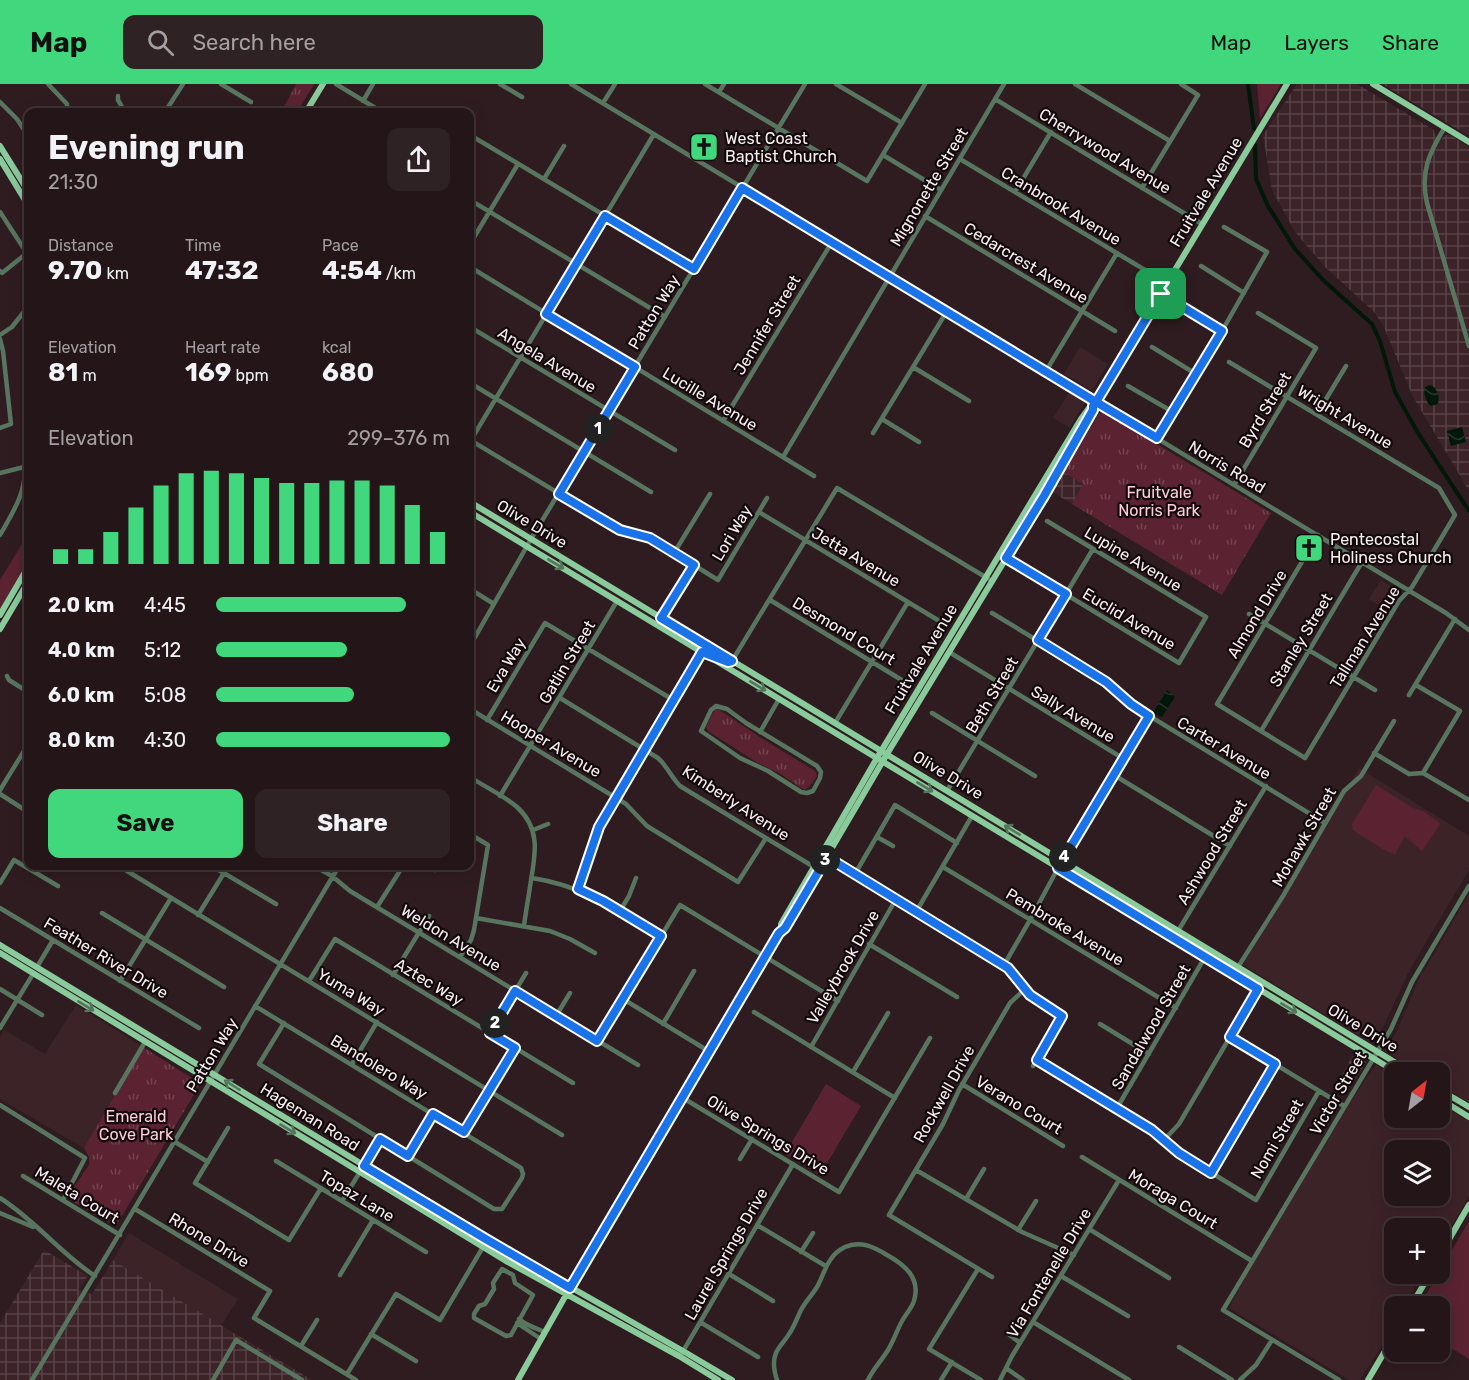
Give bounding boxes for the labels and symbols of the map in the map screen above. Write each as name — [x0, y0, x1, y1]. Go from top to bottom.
street label: Cherrywood Avenue — [1036, 104, 1174, 198]
street label: Mignonette Street — [886, 124, 972, 250]
place label: West Coast Baptist Church — [725, 129, 837, 166]
church icon: West Coast Baptist Church — [688, 131, 720, 163]
street label: Fruitvale Avenue — [1166, 134, 1246, 250]
street label: Cranbrook Avenue — [998, 163, 1124, 249]
street label: Cedarcrest Avenue — [960, 218, 1092, 308]
pin — [1135, 268, 1186, 319]
street label: Patton Way — [624, 271, 684, 353]
street label: Jennifer Street — [730, 272, 804, 378]
street label: Angela Avenue — [494, 323, 600, 397]
street label: Lucille Avenue — [659, 363, 761, 435]
street label: Byrd Street — [1235, 369, 1295, 451]
street label: Wright Avenue — [1294, 381, 1396, 453]
pin: 1 — [583, 414, 613, 444]
street label: Norris Road — [1185, 437, 1269, 497]
park label: Fruitvale Norris Park — [1118, 483, 1201, 520]
street label: Olive Drive — [493, 496, 571, 552]
street label: Lori Way — [708, 502, 756, 564]
street label: Jetta Avenue — [808, 523, 904, 591]
street label: Lupine Avenue — [1081, 523, 1185, 595]
place label: Pentecostal Holiness Church — [1330, 530, 1452, 567]
church icon: Pentecostal Holiness Church — [1293, 532, 1325, 564]
one-way arrow — [547, 557, 564, 570]
street label: Almond Drive — [1223, 566, 1291, 662]
street label: Tallman Avenue — [1326, 582, 1404, 692]
street label: Euclid Avenue — [1079, 584, 1179, 654]
street label: Stanley Street — [1266, 590, 1336, 690]
street label: Desmond Court — [789, 593, 899, 669]
street label: Fruitvale Avenue — [881, 601, 961, 717]
street label: Gatlin Street — [535, 617, 599, 707]
street label: Eva Way — [482, 634, 530, 696]
street label: Beth Street — [962, 653, 1022, 737]
one-way arrow — [749, 681, 766, 693]
street label: Sally Avenue — [1028, 682, 1118, 746]
street label: Hooper Avenue — [497, 707, 605, 781]
street label: Carter Avenue — [1174, 713, 1274, 783]
street label: Olive Drive — [909, 747, 987, 803]
street label: Kimberly Avenue — [679, 761, 793, 845]
one-way arrow — [916, 782, 933, 794]
street label: Mohawk Street — [1268, 784, 1340, 890]
street label: Ashwood Street — [1173, 796, 1251, 908]
one-way arrow — [1004, 824, 1021, 836]
pin: 4 — [1049, 842, 1079, 872]
pin: 3 — [810, 845, 840, 875]
street label: Pembroke Avenue — [1003, 884, 1127, 970]
street label: Weldon Avenue — [398, 901, 504, 975]
street label: Valleybrook Drive — [803, 907, 883, 1027]
street label: Feather River Drive — [40, 913, 172, 1003]
street label: Aztec Way — [391, 954, 467, 1010]
street label: Sandalwood Street — [1107, 961, 1195, 1093]
street label: Yuma Way — [314, 964, 388, 1020]
one-way arrow — [77, 1000, 94, 1012]
street label: Olive Drive — [1324, 1000, 1402, 1056]
one-way arrow — [1280, 1002, 1297, 1014]
pin: 2 — [480, 1008, 510, 1038]
street label: Patton Way — [182, 1014, 242, 1096]
street label: Bandolero Way — [327, 1031, 431, 1103]
street label: Rockwell Drive — [909, 1042, 979, 1146]
street label: Victor Street — [1306, 1048, 1370, 1138]
north arrow — [1384, 1062, 1450, 1128]
street label: Verano Court — [972, 1072, 1066, 1138]
one-way arrow — [224, 1078, 241, 1090]
street label: Hageman Road — [257, 1079, 363, 1155]
street label: Olive Springs Drive — [703, 1091, 833, 1179]
street label: Nomi Street — [1247, 1096, 1307, 1182]
park label: Emerald Cove Park — [99, 1107, 174, 1144]
one-way arrow — [279, 1123, 296, 1135]
street label: Maleta Court — [31, 1162, 123, 1228]
street label: Moraga Court — [1125, 1165, 1221, 1233]
street label: Topaz Lane — [316, 1166, 398, 1226]
street label: Laurel Springs Drive — [680, 1185, 772, 1323]
street label: Via Fontenelle Drive — [1003, 1205, 1095, 1341]
street label: Rhone Drive — [165, 1209, 253, 1271]

